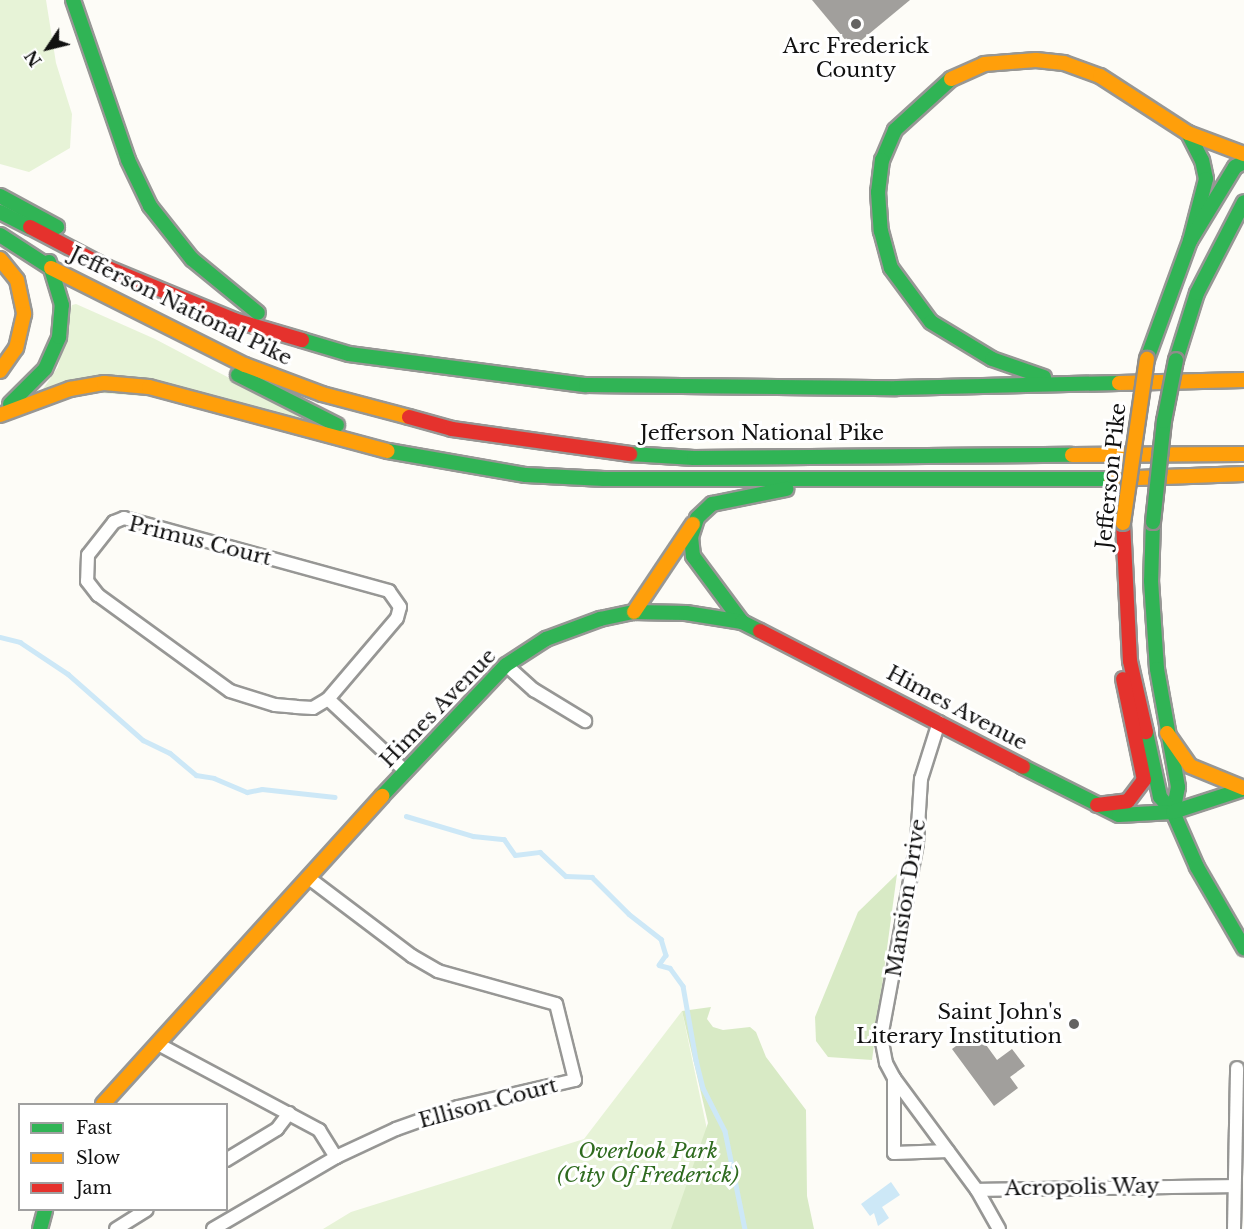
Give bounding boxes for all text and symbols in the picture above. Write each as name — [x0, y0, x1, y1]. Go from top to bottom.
marker: Arc Frederick County — [849, 17, 863, 31]
north arrow — [18, 18, 78, 78]
place label: Arc Frederick County — [783, 33, 929, 83]
text: N — [21, 46, 46, 70]
street label: Jefferson National Pike — [66, 241, 296, 371]
street label: Jefferson Pike — [1091, 402, 1131, 550]
street label: Jefferson National Pike — [640, 420, 884, 446]
street label: Primus Court — [126, 511, 274, 571]
street label: Himes Avenue — [375, 643, 501, 773]
street label: Himes Avenue — [882, 660, 1032, 756]
street label: Mansion Drive — [881, 817, 931, 979]
place label: Saint John's Literary Institution — [855, 999, 1062, 1049]
marker: Saint John's Literary Institution — [1067, 1017, 1081, 1031]
street label: Ellison Court — [416, 1072, 560, 1134]
legend — [18, 1103, 228, 1211]
text: Fast — [76, 1117, 112, 1139]
park label: Overlook Park (City Of Frederick) — [557, 1138, 739, 1188]
text: Slow — [76, 1147, 120, 1169]
street label: Acropolis Way — [1004, 1173, 1160, 1201]
text: Jam — [76, 1177, 112, 1199]

